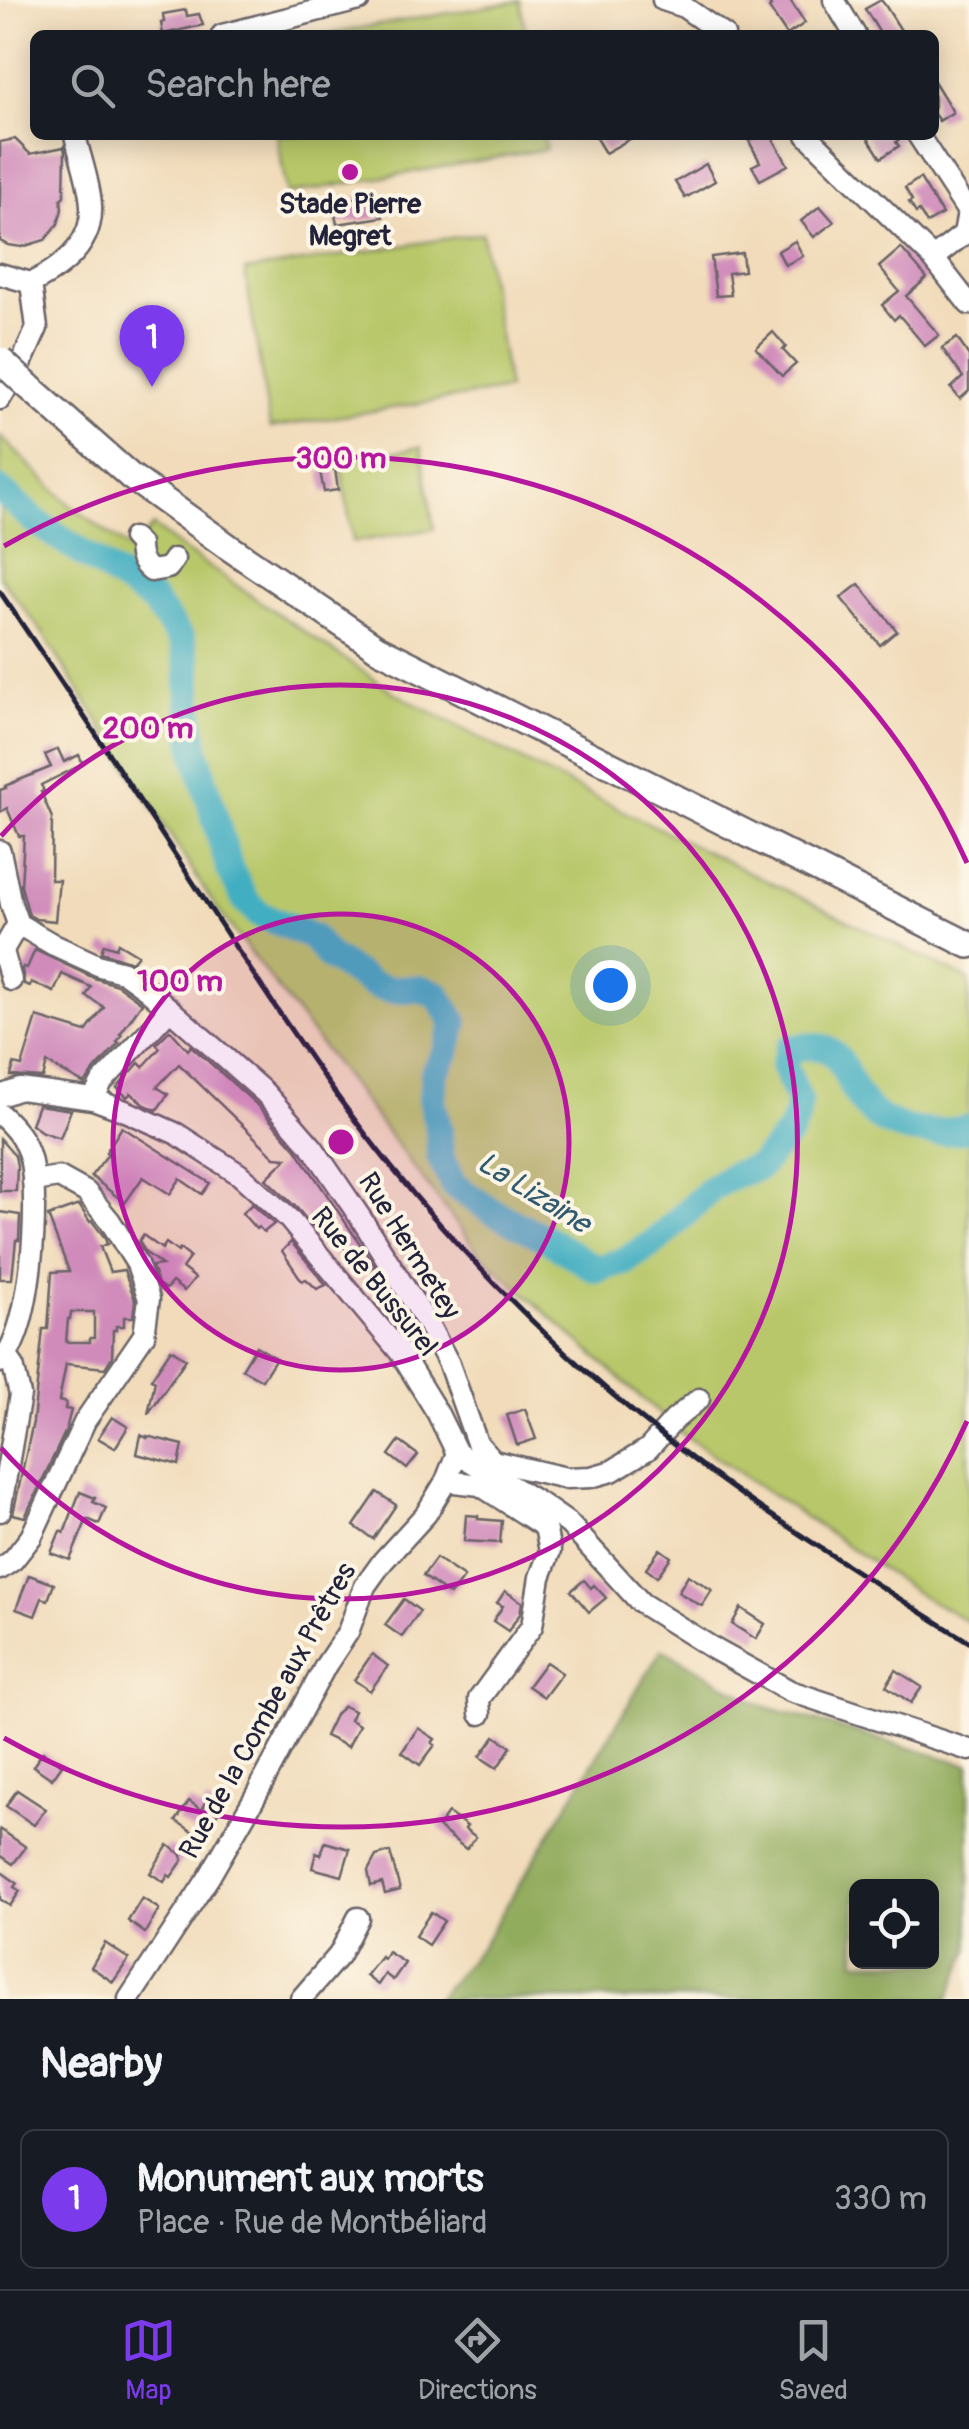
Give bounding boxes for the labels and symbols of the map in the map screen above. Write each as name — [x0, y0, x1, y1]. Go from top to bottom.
marker: Stade Pierre Megret — [339, 161, 361, 183]
place label: Stade Pierre Megret — [279, 187, 422, 254]
pin: 1 — [120, 304, 184, 387]
text: 300 m — [296, 440, 386, 477]
text: 200 m — [103, 710, 193, 747]
your location — [585, 960, 636, 1011]
text: 100 m — [137, 963, 223, 1000]
centre of rings — [323, 1124, 359, 1160]
water label: La Lizaine — [471, 1144, 600, 1244]
street label: Rue Hermetey — [350, 1166, 468, 1326]
street label: Rue de Bussurel — [303, 1200, 445, 1364]
street label: Rue de la Combe aux Prêtres — [172, 1556, 364, 1865]

